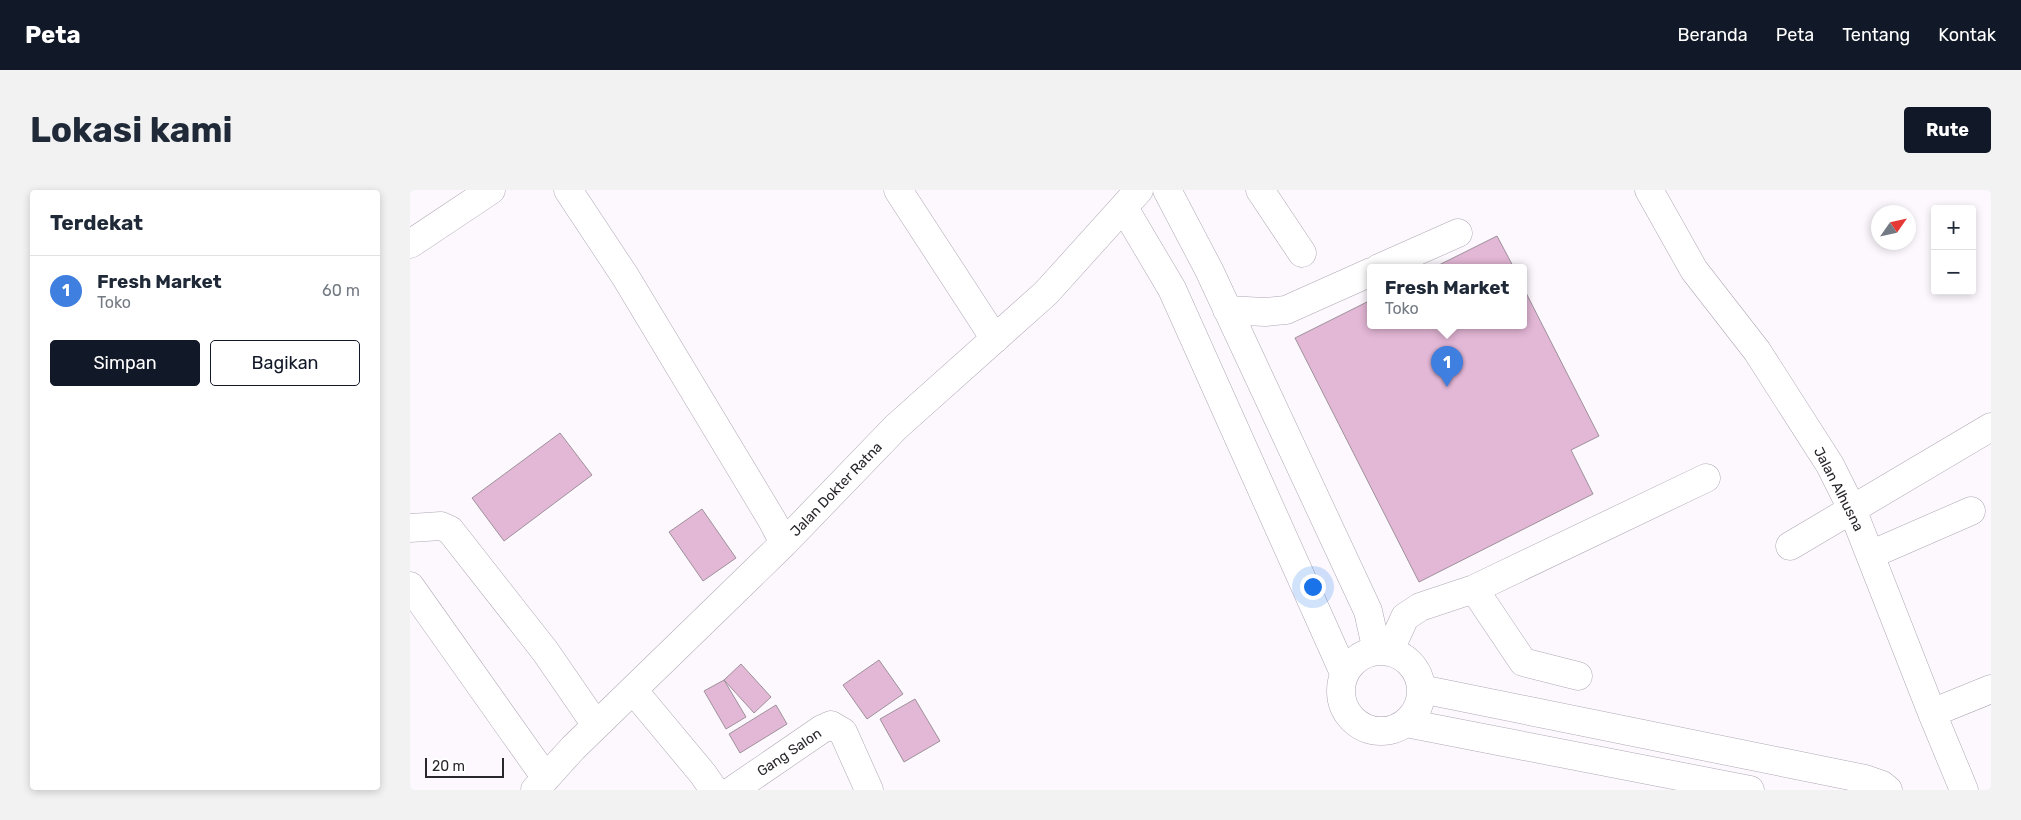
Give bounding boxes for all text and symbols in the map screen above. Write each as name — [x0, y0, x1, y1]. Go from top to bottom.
text: Peta — [25, 21, 81, 49]
text: Beranda — [1677, 24, 1748, 46]
text: Peta — [1776, 24, 1814, 46]
text: Tentang — [1842, 24, 1910, 46]
text: Kontak — [1938, 24, 1996, 46]
button: Rute — [1904, 107, 1991, 153]
text: Lokasi kami — [30, 109, 233, 151]
north arrow — [1871, 205, 1916, 250]
map controls — [1931, 205, 1976, 295]
button: + — [1931, 205, 1976, 250]
text: Terdekat — [50, 210, 143, 235]
button: − — [1931, 250, 1976, 295]
popup — [1367, 264, 1527, 329]
text: Fresh Market — [97, 270, 222, 293]
text: Fresh Market — [1385, 276, 1509, 299]
text: 1 — [62, 281, 70, 300]
text: 60 m — [322, 281, 360, 300]
text: Toko — [97, 293, 131, 312]
text: Toko — [1385, 299, 1419, 318]
button: Simpan — [50, 340, 200, 386]
button: Bagikan — [210, 340, 360, 386]
pin: 1 — [1431, 346, 1463, 387]
street label: Jalan Dokter Ratna — [787, 439, 886, 540]
street label: Jalan Alhusna — [1810, 444, 1867, 534]
your location — [1300, 574, 1326, 600]
street label: Gang Salon — [754, 725, 825, 780]
scale bar — [425, 755, 504, 778]
text: 20 m — [432, 758, 465, 775]

